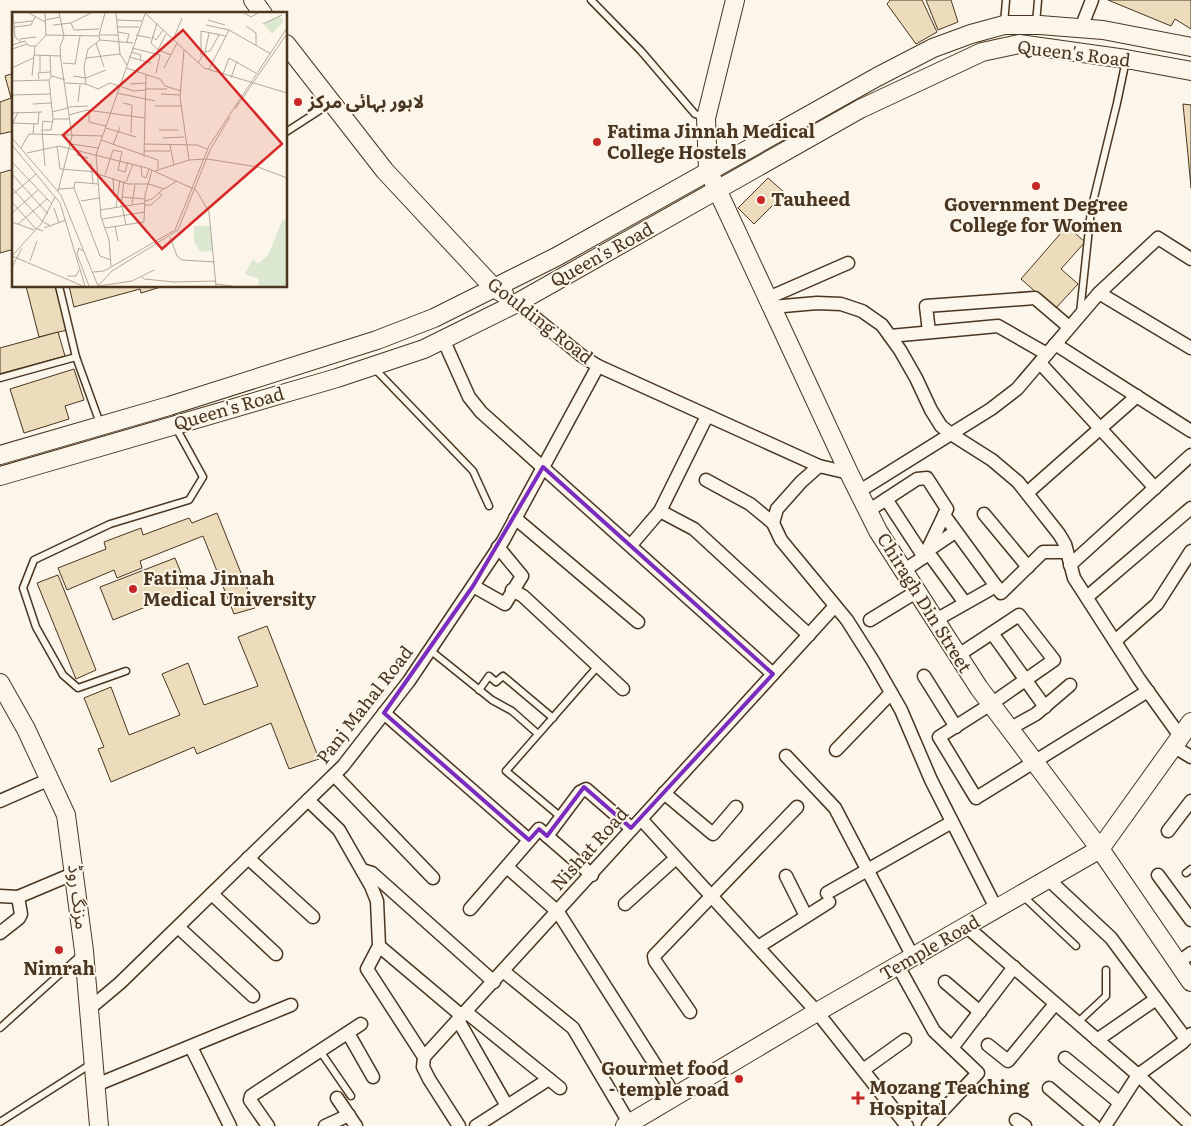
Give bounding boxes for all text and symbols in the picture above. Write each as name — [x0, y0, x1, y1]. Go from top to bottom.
inset map — [12, 12, 288, 288]
street label: Queen's Road — [1016, 32, 1132, 73]
place label: لاہور بہائی مرکز — [307, 87, 424, 114]
marker: لاہور بہائی مرکز — [292, 96, 304, 108]
place label: Fatima Jinnah Medical College Hostels — [607, 117, 816, 165]
marker: Fatima Jinnah Medical College Hostels — [591, 136, 603, 148]
marker: Government Degree College for Women — [1030, 180, 1042, 192]
place label: Tauheed — [771, 185, 850, 212]
place label: Government Degree College for Women — [944, 190, 1128, 238]
marker: Tauheed — [755, 194, 767, 206]
street label: Queen's Road — [545, 214, 658, 293]
street label: Goulding Road — [482, 270, 599, 370]
street label: Queen's Road — [170, 379, 287, 436]
street label: Chiragh Din Street — [871, 527, 980, 678]
place label: Fatima Jinnah Medical University — [143, 564, 316, 612]
marker: Fatima Jinnah Medical University — [127, 583, 139, 595]
street label: Panj Mahal Road — [309, 639, 419, 769]
street label: Nishat Road — [544, 800, 634, 896]
street label: مزنگ روڈ — [62, 863, 97, 931]
street label: Temple Road — [874, 907, 984, 986]
marker: Nimrah — [53, 944, 65, 956]
place label: Nimrah — [23, 954, 95, 981]
place label: Gourmet food - temple road — [601, 1054, 729, 1102]
marker: Gourmet food - temple road — [733, 1073, 745, 1085]
place label: Mozang Teaching Hospital — [869, 1073, 1031, 1121]
marker: Mozang Teaching Hospital — [851, 1091, 865, 1105]

